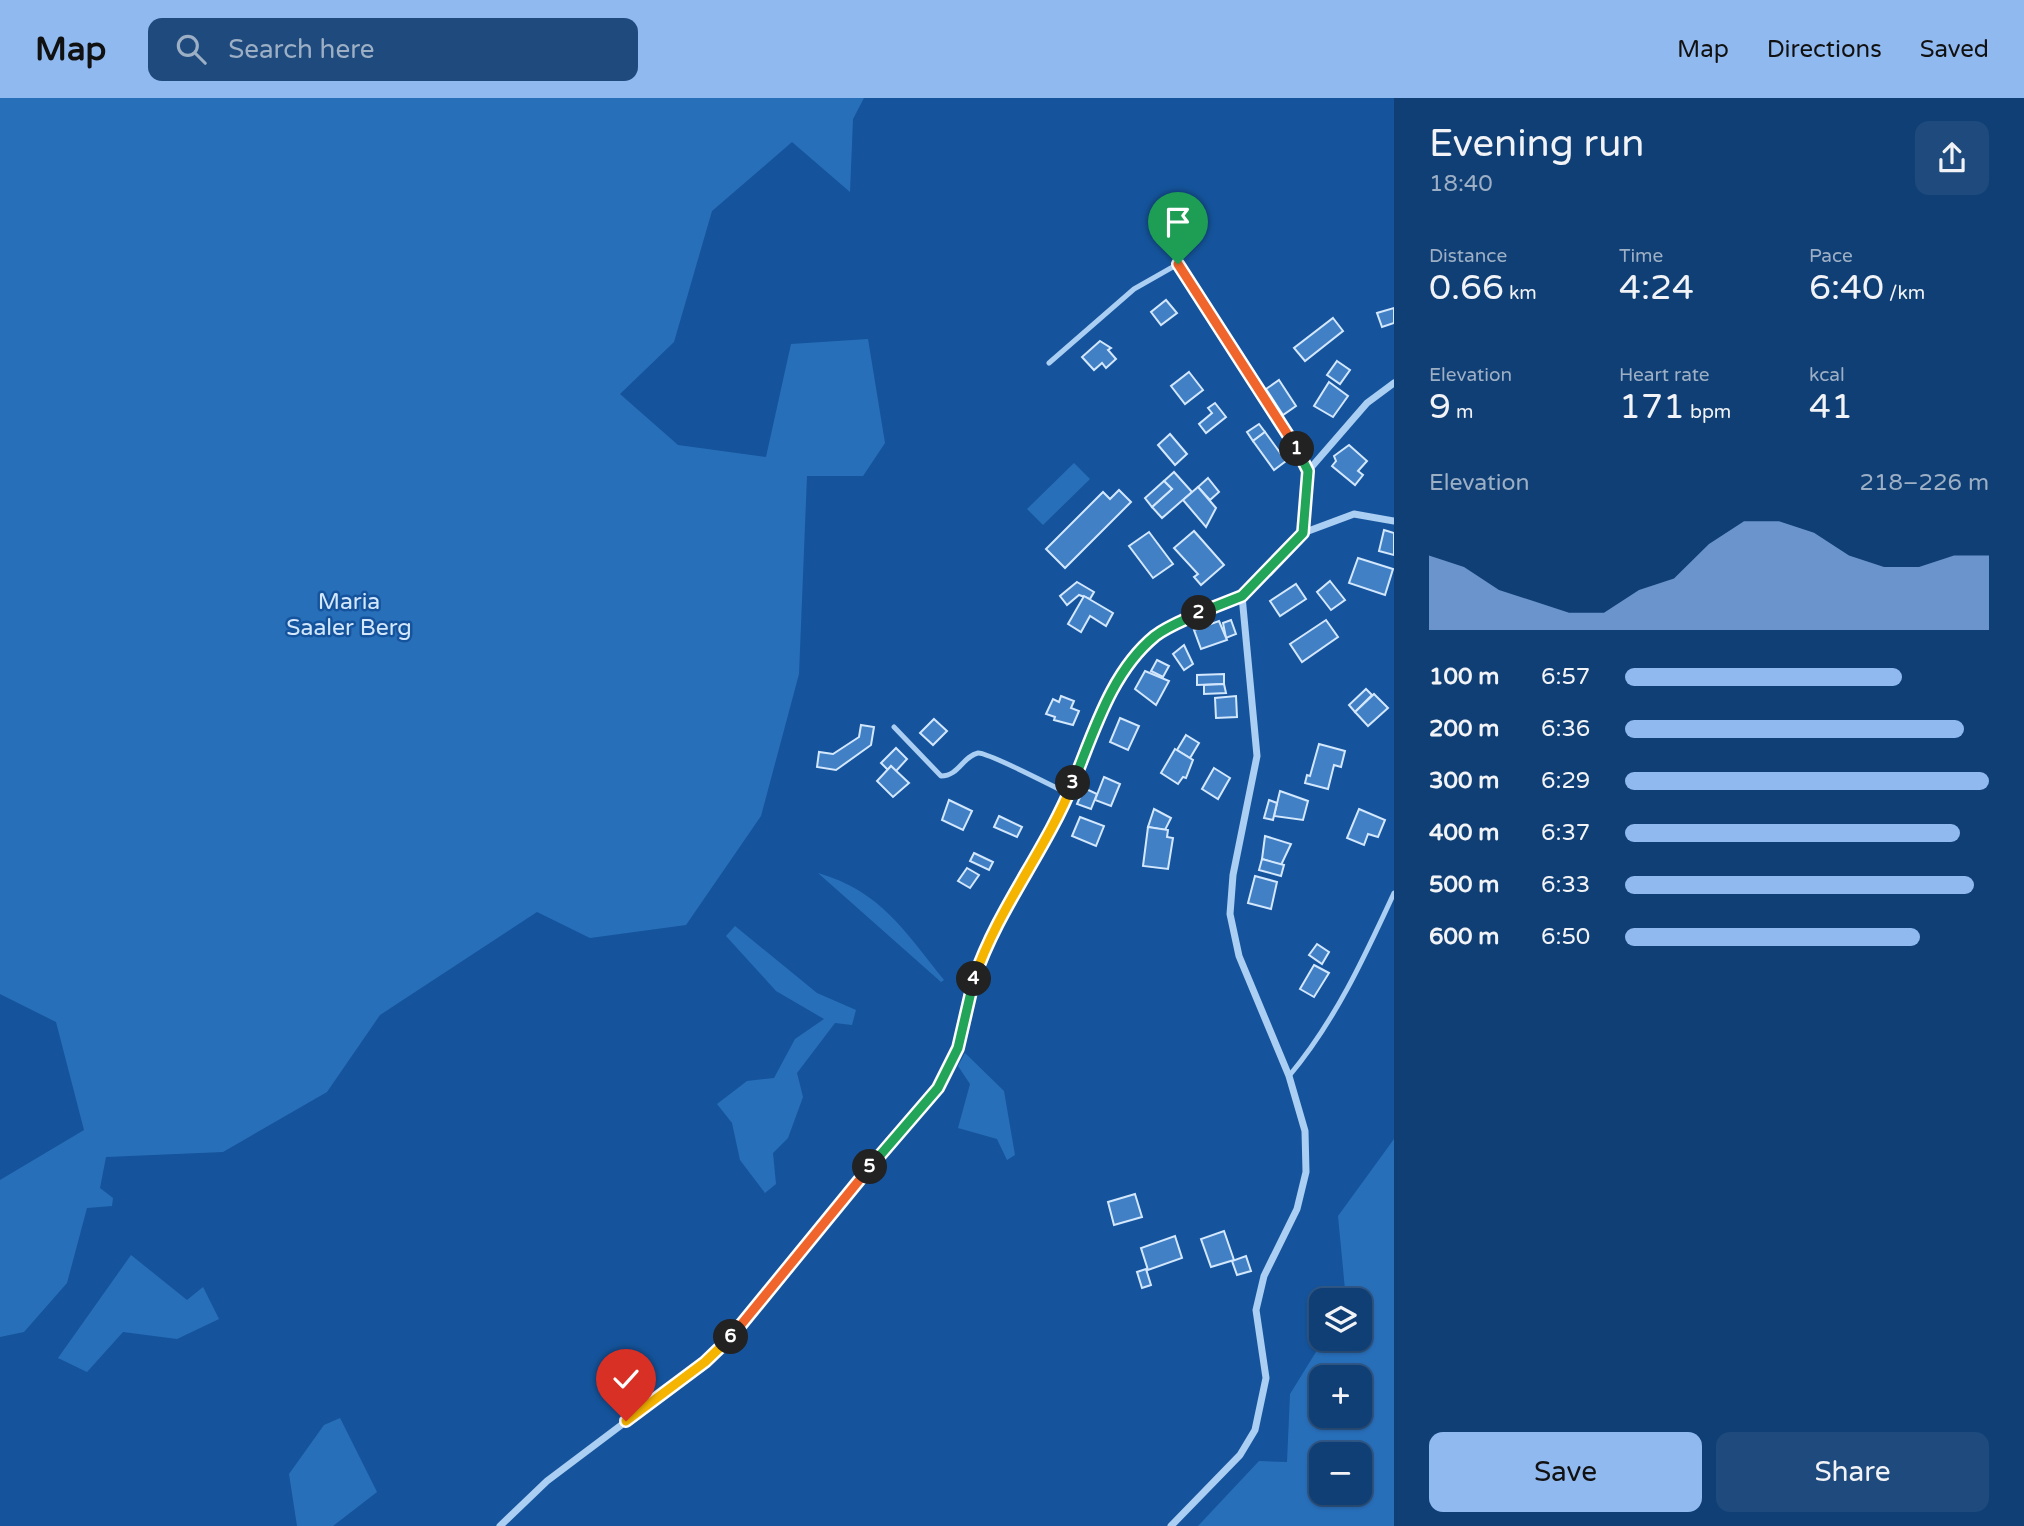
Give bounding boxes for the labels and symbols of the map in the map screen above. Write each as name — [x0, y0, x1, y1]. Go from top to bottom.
pin — [1148, 192, 1208, 264]
pin: 1 — [1280, 432, 1314, 466]
park label: Maria Saaler Berg — [286, 588, 412, 642]
pin: 2 — [1182, 596, 1216, 630]
pin: 3 — [1056, 766, 1090, 800]
pin: 4 — [956, 962, 992, 996]
pin: 5 — [852, 1150, 888, 1184]
pin: 6 — [714, 1320, 748, 1354]
pin — [596, 1349, 656, 1421]

